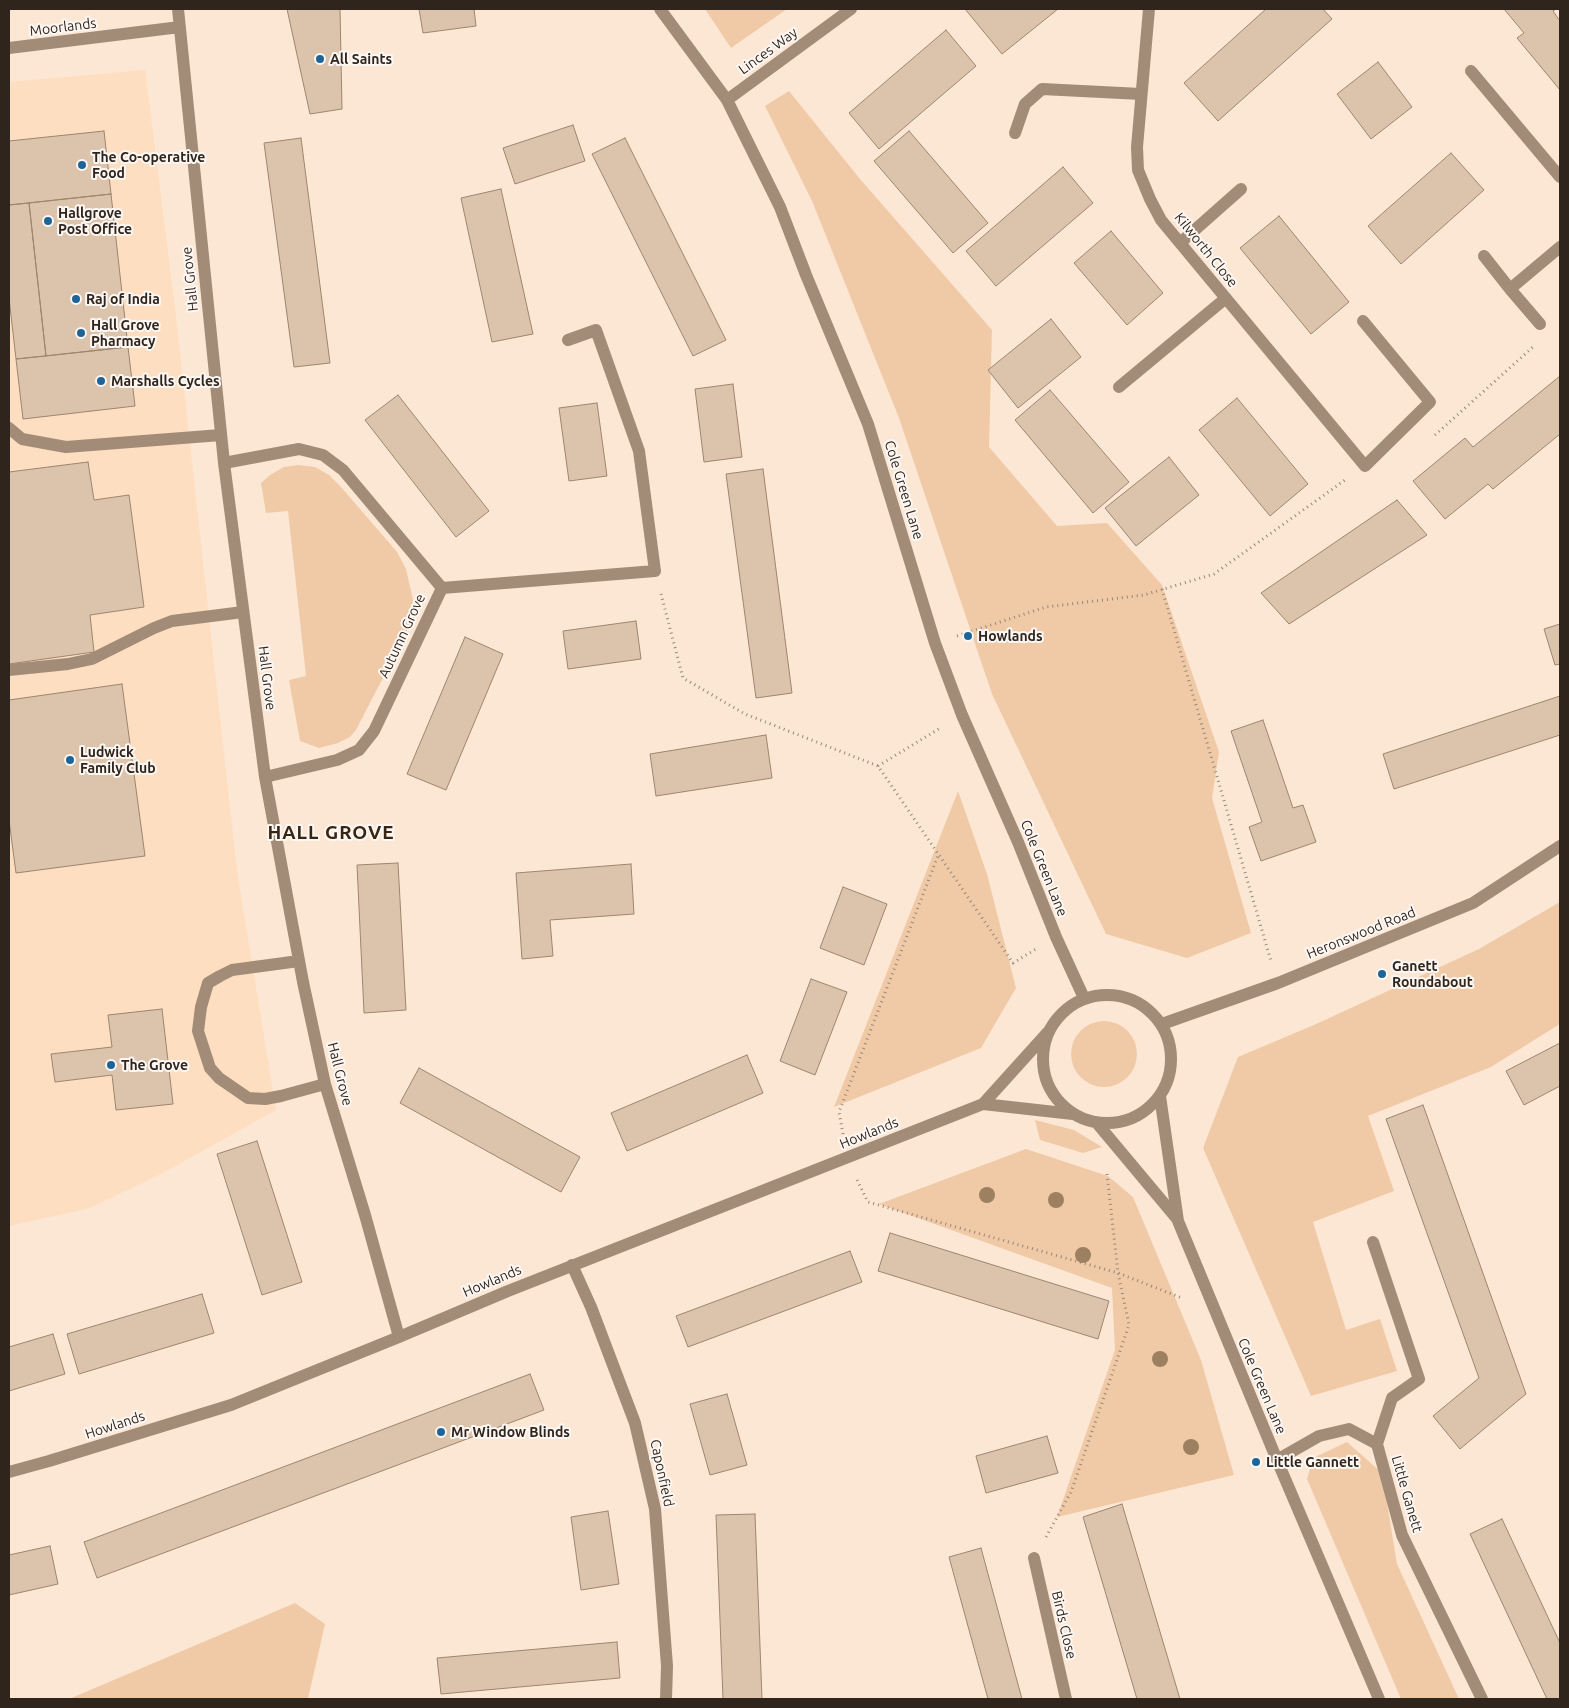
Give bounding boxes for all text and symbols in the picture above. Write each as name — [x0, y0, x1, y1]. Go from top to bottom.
street label: Moorlands — [29, 15, 97, 39]
street label: Linces Way — [735, 24, 801, 78]
place label: All Saints — [330, 51, 392, 67]
marker: All Saints — [314, 53, 326, 65]
place label: The Co-operative Food — [92, 149, 205, 182]
marker: The Co-operative Food — [76, 159, 88, 171]
place label: Hallgrove Post Office — [58, 205, 132, 238]
street label: Kilworth Close — [1171, 209, 1241, 291]
marker: Hallgrove Post Office — [42, 215, 54, 227]
street label: Hall Grove — [178, 246, 202, 312]
place label: Raj of India — [86, 291, 160, 307]
marker: Raj of India — [70, 293, 82, 305]
place label: Hall Grove Pharmacy — [91, 317, 160, 350]
marker: Hall Grove Pharmacy — [75, 327, 87, 339]
place label: Marshalls Cycles — [111, 373, 220, 389]
marker: Marshalls Cycles — [95, 375, 107, 387]
street label: Cole Green Lane — [881, 438, 927, 542]
street label: Autumn Grove — [375, 591, 429, 681]
place label: Howlands — [978, 628, 1043, 644]
marker: Howlands — [962, 630, 974, 642]
street label: Hall Grove — [255, 645, 279, 711]
place label: Ludwick Family Club — [80, 744, 156, 776]
marker: Ludwick Family Club — [64, 754, 76, 766]
street label: Cole Green Lane — [1017, 817, 1071, 919]
district label: HALL GROVE — [266, 822, 396, 844]
street label: Heronswood Road — [1304, 903, 1418, 963]
place label: Ganett Roundabout — [1392, 958, 1473, 990]
marker: Ganett Roundabout — [1376, 968, 1388, 980]
street label: Hall Grove — [324, 1041, 356, 1107]
place label: The Grove — [121, 1057, 188, 1073]
marker: The Grove — [105, 1059, 117, 1071]
street label: Howlands — [837, 1114, 901, 1152]
street label: Howlands — [460, 1261, 524, 1301]
street label: Cole Green Lane — [1234, 1335, 1290, 1437]
street label: Howlands — [83, 1407, 147, 1443]
place label: Mr Window Blinds — [451, 1424, 570, 1440]
marker: Mr Window Blinds — [435, 1426, 447, 1438]
street label: Caponfield — [647, 1438, 677, 1508]
place label: Little Gannett — [1266, 1454, 1359, 1470]
street label: Little Ganett — [1388, 1454, 1426, 1534]
marker: Little Gannett — [1250, 1456, 1262, 1468]
street label: Birds Close — [1048, 1589, 1080, 1661]

